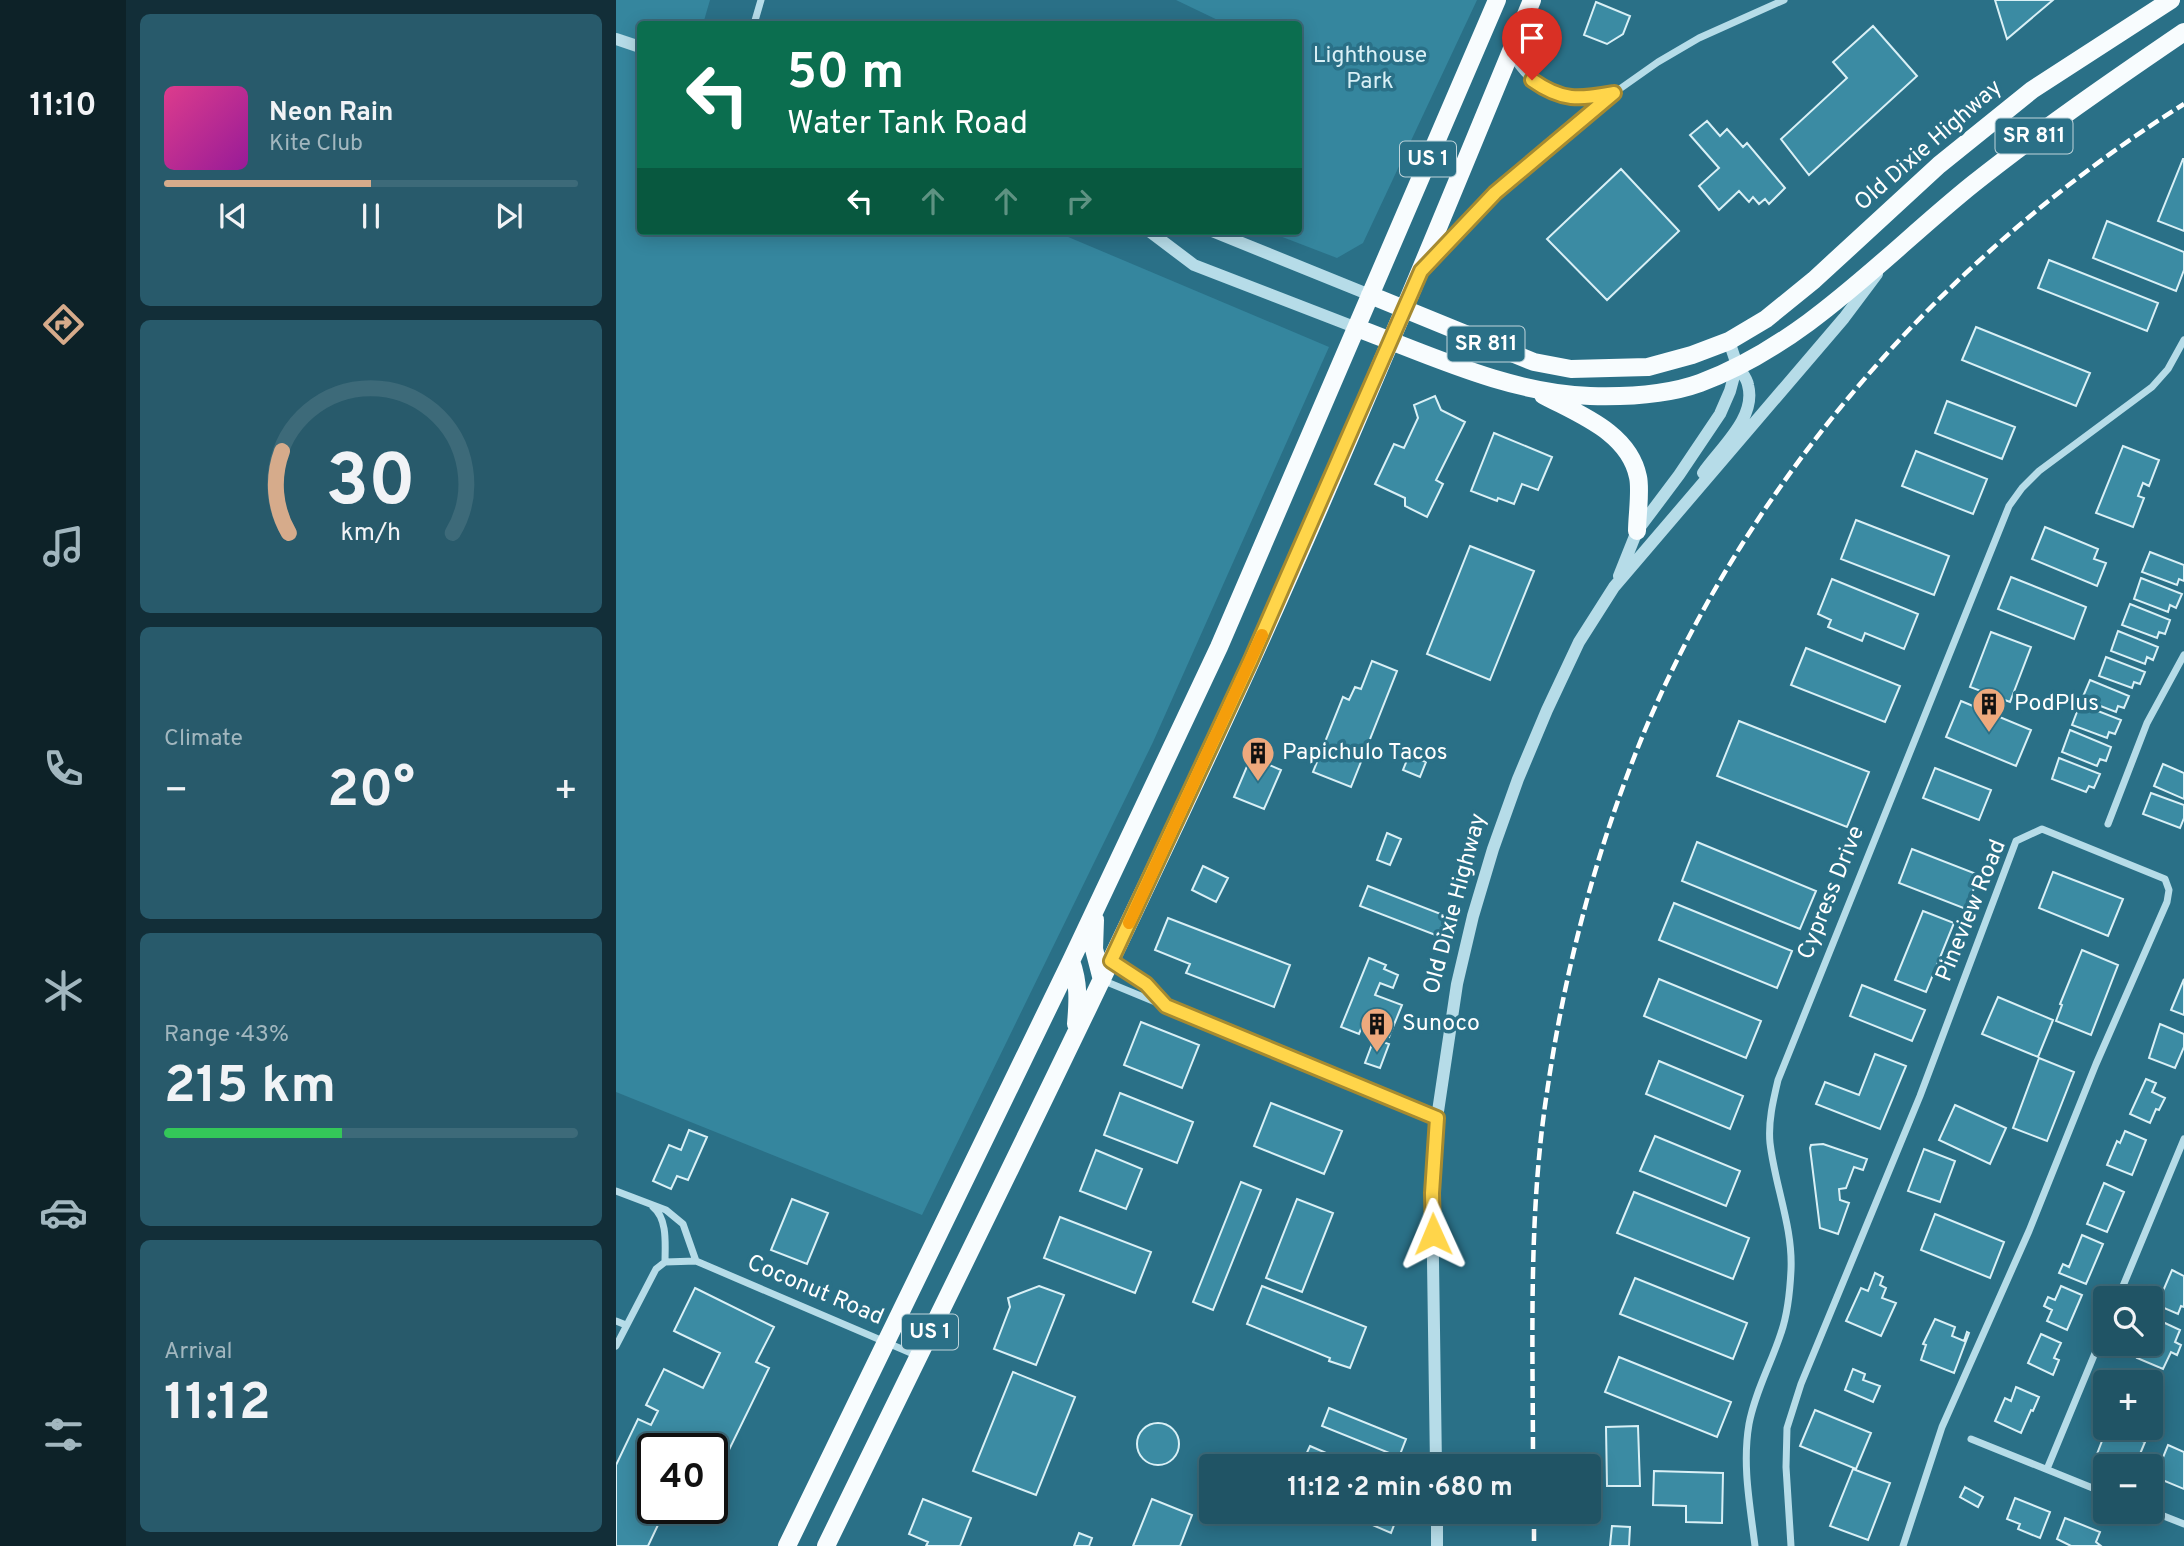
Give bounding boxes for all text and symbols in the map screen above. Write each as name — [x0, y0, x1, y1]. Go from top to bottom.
pin — [1502, 8, 1562, 80]
icon: arrive — [1513, 19, 1551, 57]
park label: Lighthouse Park — [1313, 42, 1427, 97]
text: 50 m — [787, 44, 904, 106]
icon: left — [672, 49, 763, 140]
street label: Old Dixie Highway — [1849, 74, 2009, 218]
text: 11:10 — [29, 87, 97, 127]
text: Neon Rain — [269, 97, 394, 130]
text: Water Tank Road — [787, 105, 1028, 145]
road number: SR 811 — [1996, 118, 2072, 154]
text: Kite Club — [269, 130, 363, 159]
road number: US 1 — [1400, 142, 1456, 176]
icon: left — [841, 182, 879, 220]
icon: ahead — [914, 182, 952, 220]
icon: ahead — [987, 182, 1025, 220]
icon: right — [1060, 182, 1098, 220]
icon: previous — [214, 197, 252, 235]
icon: pause — [352, 197, 390, 235]
icon: next — [490, 197, 528, 235]
icon: directions — [39, 300, 88, 349]
road number: SR 811 — [1448, 326, 1524, 362]
text: 30 — [326, 439, 416, 531]
text: km/h — [341, 517, 401, 549]
icon: music — [39, 522, 88, 571]
building icon: PodPlus — [1970, 685, 2008, 734]
place label: PodPlus — [2014, 690, 2099, 719]
text: Climate — [164, 725, 243, 754]
building icon: Papichulo Tacos — [1239, 734, 1277, 783]
place label: Papichulo Tacos — [1282, 739, 1447, 768]
icon: phone — [39, 744, 88, 793]
text: 20° — [327, 759, 415, 825]
text: − — [164, 768, 189, 817]
text: + — [553, 768, 578, 817]
street label: Old Dixie Highway — [1418, 810, 1494, 998]
street label: Cypress Drive — [1792, 822, 1872, 964]
street label: Pineview Road — [1930, 836, 2014, 986]
icon: climate — [39, 966, 88, 1015]
building icon: Sunoco — [1358, 1005, 1396, 1054]
place label: Sunoco — [1402, 1010, 1480, 1039]
text: Range · 43% — [164, 1021, 289, 1050]
text: 215 km — [164, 1055, 336, 1121]
icon: car — [39, 1188, 88, 1237]
position arrow — [1396, 1197, 1470, 1271]
street label: Coconut Road — [742, 1249, 888, 1333]
map controls — [2093, 1286, 2163, 1524]
button: search — [2093, 1286, 2163, 1356]
road number: US 1 — [902, 1314, 958, 1350]
text: Arrival — [164, 1338, 233, 1367]
button: + — [2093, 1370, 2163, 1440]
text: 11:12 — [164, 1372, 271, 1438]
icon: filters — [39, 1410, 88, 1459]
speed limit sign: 40 — [637, 1433, 728, 1524]
button: − — [2093, 1454, 2163, 1524]
text: 11:12 · 2 min · 680 m — [1287, 1472, 1513, 1505]

